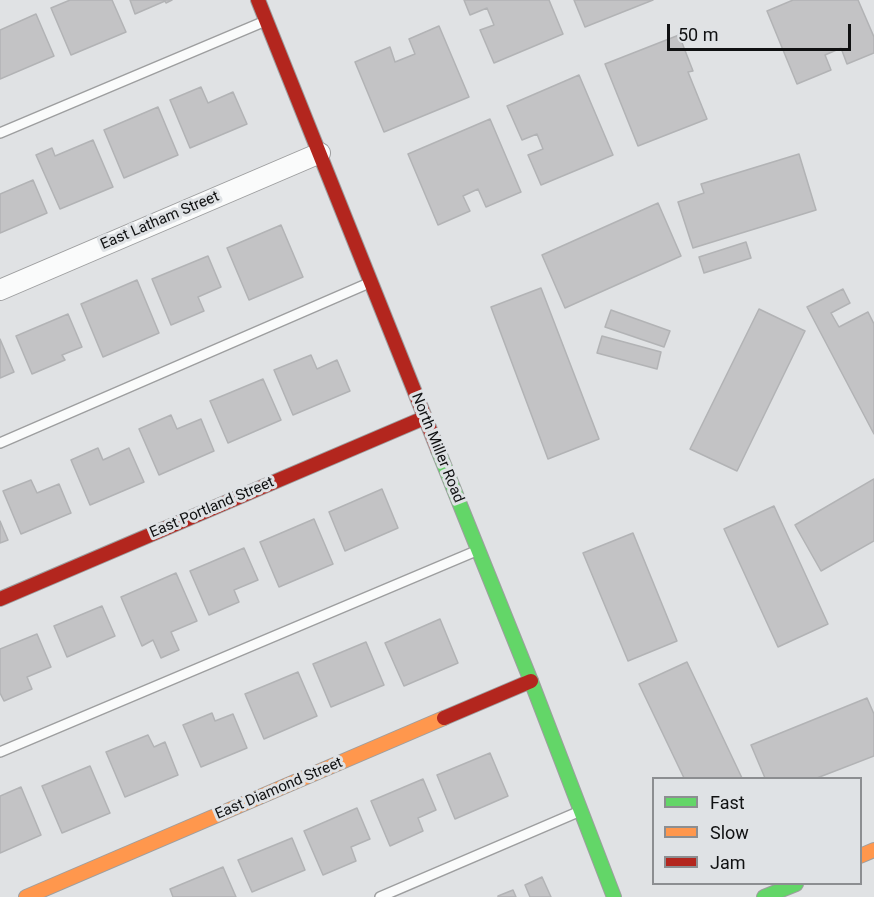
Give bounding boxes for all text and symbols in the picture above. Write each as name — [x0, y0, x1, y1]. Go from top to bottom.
scale bar — [670, 12, 854, 50]
text: 50 m — [678, 24, 718, 45]
street label: East Latham Street — [98, 188, 222, 254]
street label: North Miller Road — [407, 390, 467, 506]
street label: East Portland Street — [147, 474, 277, 542]
street label: East Diamond Street — [213, 754, 345, 824]
legend — [652, 777, 862, 885]
text: Fast — [710, 792, 745, 813]
text: Slow — [710, 822, 749, 843]
text: Jam — [710, 852, 746, 873]

